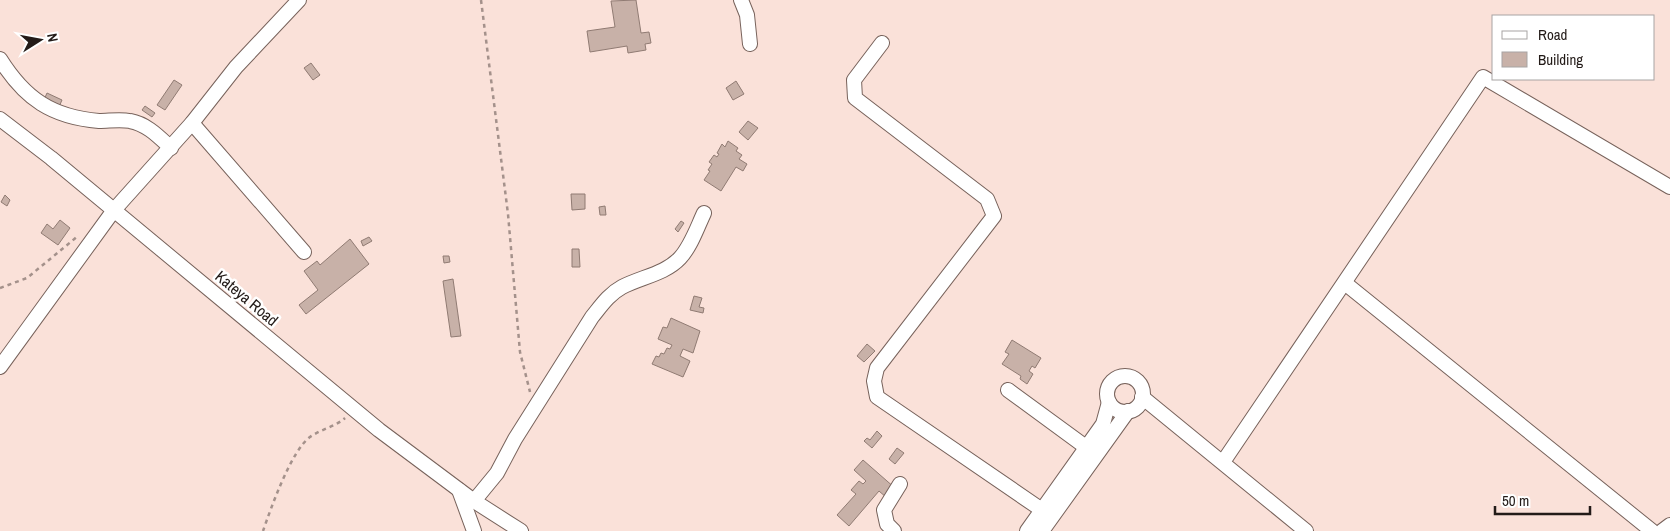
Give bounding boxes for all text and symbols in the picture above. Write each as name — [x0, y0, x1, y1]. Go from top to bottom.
north arrow — [15, 15, 65, 65]
legend — [1492, 15, 1655, 80]
text: Road — [1538, 24, 1567, 45]
text: N — [43, 32, 62, 43]
text: Building — [1538, 49, 1583, 70]
street label: Kateya Road — [211, 265, 283, 331]
scale bar — [1495, 484, 1590, 516]
text: 50 m — [1502, 490, 1529, 511]

